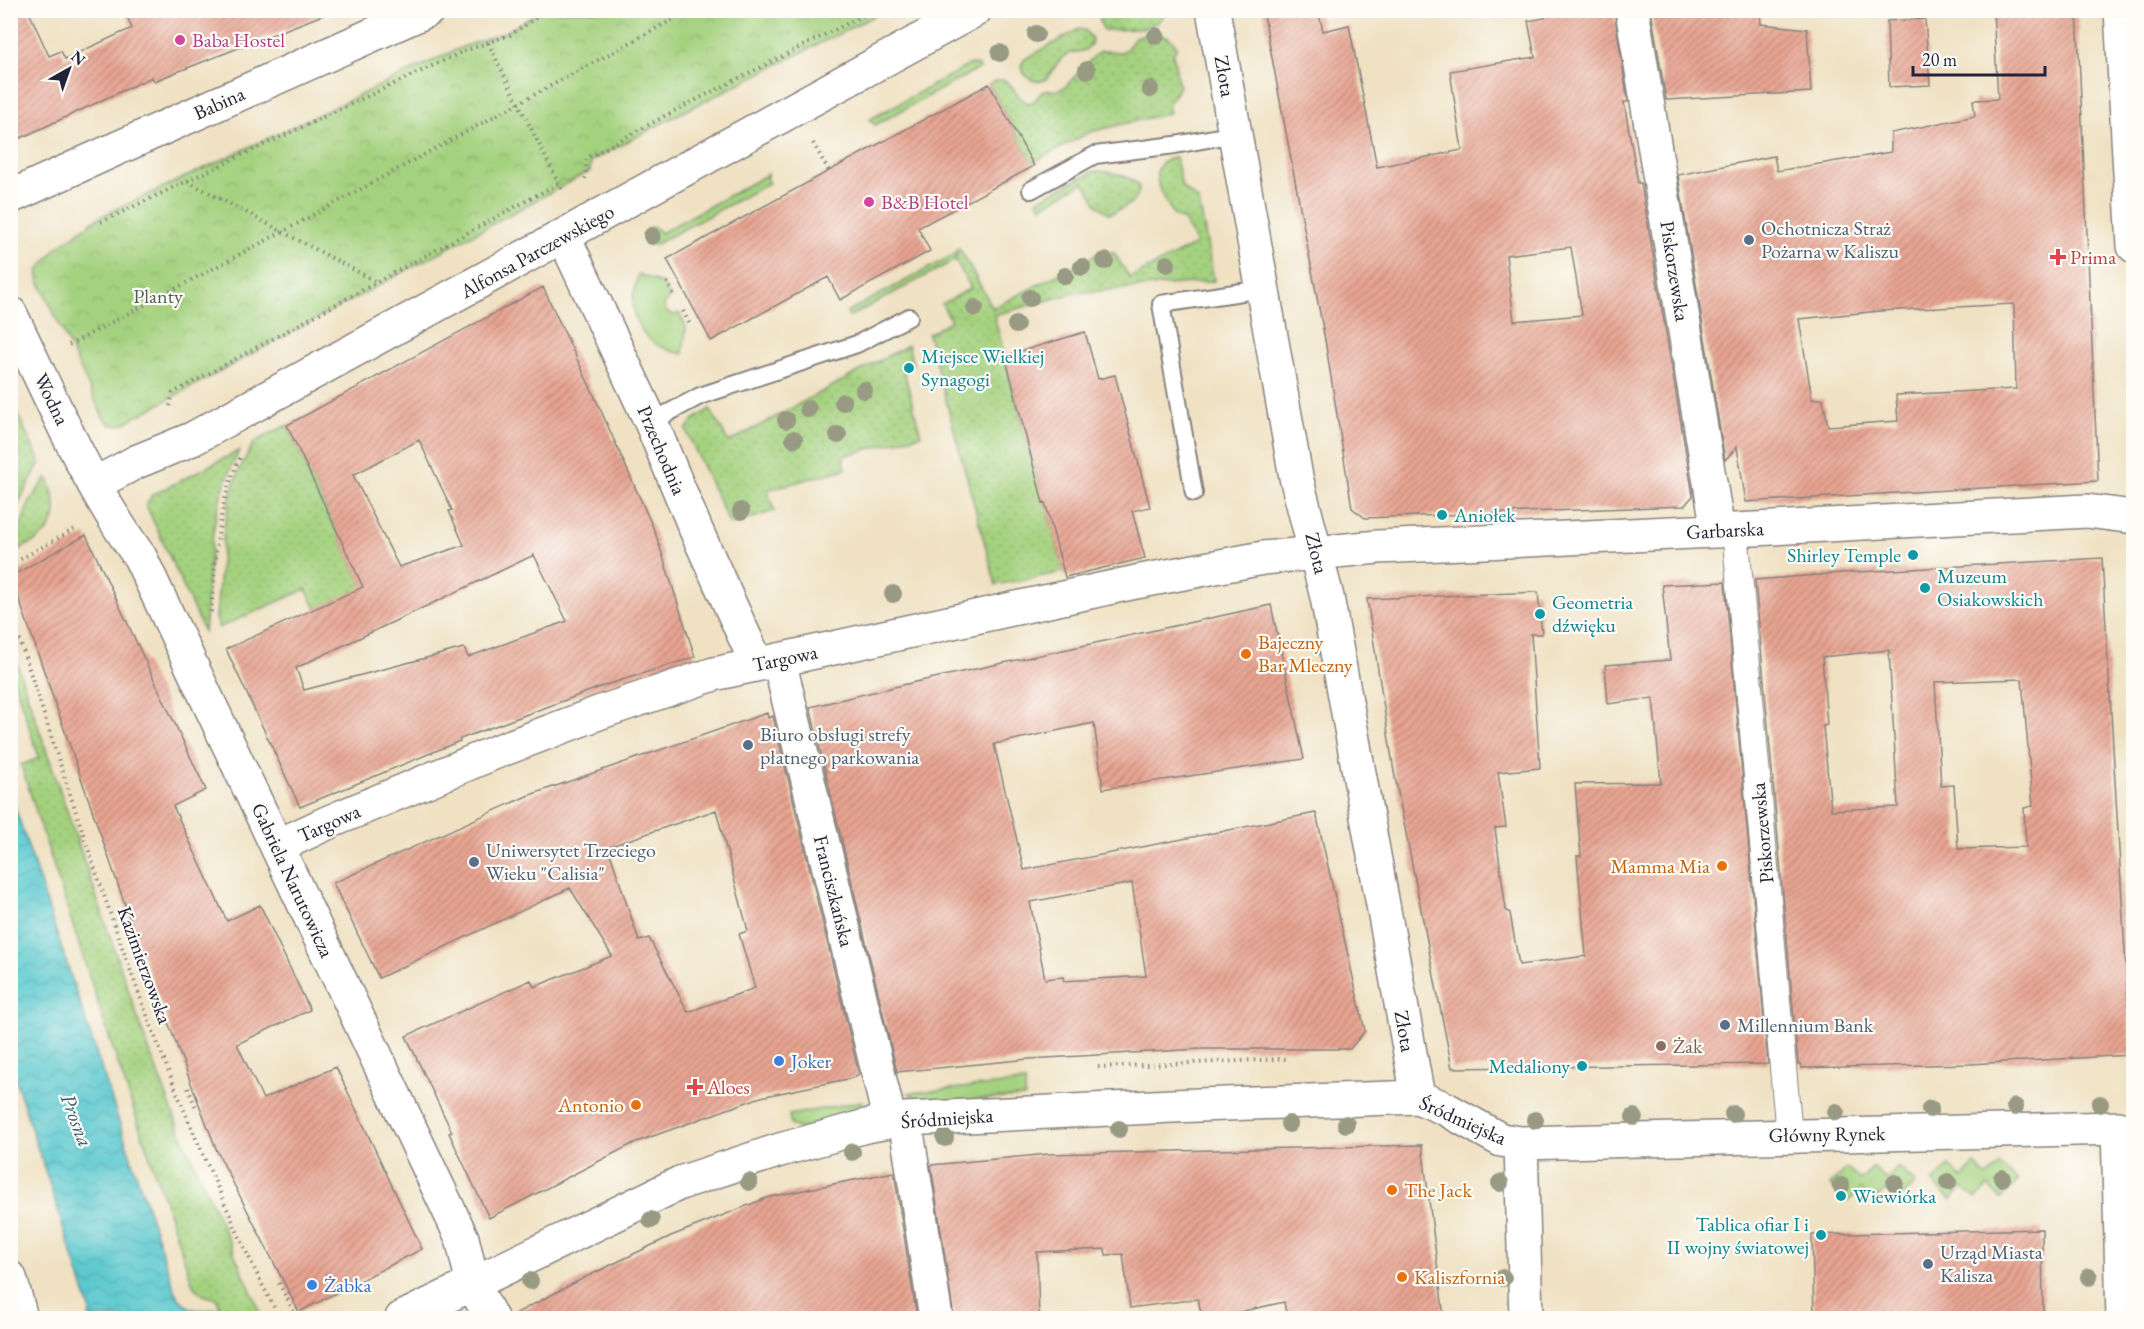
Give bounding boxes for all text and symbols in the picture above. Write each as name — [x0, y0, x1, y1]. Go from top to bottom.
place label: Baba Hostel — [192, 27, 285, 53]
marker: Baba Hostel — [173, 33, 187, 47]
north arrow — [39, 39, 99, 99]
scale bar — [1913, 39, 2045, 77]
text: N — [67, 46, 90, 70]
text: 20 m — [1922, 48, 1957, 71]
street label: Złota — [1209, 53, 1241, 99]
street label: Babina — [189, 80, 249, 126]
place label: B&B Hotel — [881, 189, 969, 215]
marker: B&B Hotel — [862, 195, 876, 209]
street label: Alfonsa Parczewskiego — [455, 198, 619, 305]
place label: Ochotnicza Straż Pożarna w Kaliszu — [1761, 215, 1899, 264]
street label: Piskorzewska — [1654, 219, 1696, 323]
marker: Ochotnicza Straż Pożarna w Kaliszu — [1742, 233, 1756, 247]
place label: Prima — [2070, 244, 2116, 270]
marker: Prima — [2051, 250, 2065, 264]
park label: Planty — [133, 283, 183, 309]
place label: Miejsce Wielkiej Synagogi — [921, 343, 1044, 392]
marker: Miejsce Wielkiej Synagogi — [902, 361, 916, 375]
street label: Wodna — [28, 369, 76, 429]
street label: Przechodnia — [632, 401, 692, 499]
place label: Aniołek — [1453, 502, 1516, 528]
marker: Aniołek — [1435, 508, 1449, 522]
street label: Garbarska — [1686, 515, 1764, 545]
street label: Złota — [1299, 530, 1335, 576]
place label: Shirley Temple — [1787, 542, 1901, 568]
marker: Shirley Temple — [1906, 548, 1920, 562]
place label: Muzeum Osiakowskich — [1937, 563, 2043, 612]
marker: Muzeum Osiakowskich — [1918, 581, 1932, 595]
place label: Geometria dźwięku — [1552, 589, 1633, 638]
marker: Geometria dźwięku — [1533, 607, 1547, 621]
place label: Bajeczny Bar Mleczny — [1258, 629, 1353, 678]
street label: Targowa — [750, 638, 820, 678]
marker: Bajeczny Bar Mleczny — [1239, 647, 1253, 661]
place label: Biuro obsługi strefy płatnego parkowania — [760, 721, 919, 770]
marker: Biuro obsługi strefy płatnego parkowania — [741, 738, 755, 752]
street label: Piskorzewska — [1745, 781, 1779, 885]
street label: Targowa — [294, 798, 364, 848]
street label: Gabriela Narutowicza — [246, 799, 340, 962]
street label: Franciszkańska — [808, 832, 860, 950]
place label: Uniwersytet Trzeciego Wieku "Calisia" — [486, 837, 656, 886]
place label: Mamma Mia — [1610, 853, 1710, 879]
marker: Uniwersytet Trzeciego Wieku "Calisia" — [467, 855, 481, 869]
marker: Mamma Mia — [1715, 859, 1729, 873]
street label: Kazimierzowska — [112, 903, 178, 1027]
street label: Złota — [1389, 1008, 1421, 1054]
place label: Millennium Bank — [1737, 1012, 1874, 1038]
marker: Millennium Bank — [1718, 1018, 1732, 1032]
place label: Żak — [1673, 1033, 1703, 1059]
marker: Żak — [1654, 1039, 1668, 1053]
place label: Joker — [789, 1048, 832, 1074]
place label: Medaliony — [1489, 1053, 1570, 1079]
marker: Joker — [772, 1054, 786, 1068]
marker: Medaliony — [1575, 1059, 1589, 1073]
place label: Aloes — [706, 1074, 750, 1100]
marker: Aloes — [688, 1080, 702, 1094]
water label: Prosna — [55, 1089, 99, 1151]
street label: Śródmiejska — [1415, 1089, 1511, 1151]
place label: Antonio — [557, 1092, 624, 1118]
marker: Antonio — [629, 1098, 643, 1112]
street label: Śródmiejska — [900, 1102, 994, 1134]
street label: Główny Rynek — [1768, 1120, 1886, 1148]
place label: The Jack — [1404, 1177, 1472, 1203]
marker: The Jack — [1385, 1183, 1399, 1197]
place label: Wiewiórka — [1853, 1183, 1936, 1209]
marker: Wiewiórka — [1834, 1189, 1848, 1203]
place label: Tablica ofiar I i II wojny światowej — [1667, 1211, 1809, 1260]
marker: Tablica ofiar I i II wojny światowej — [1814, 1228, 1828, 1242]
place label: Urząd Miasta Kalisza — [1940, 1239, 2043, 1288]
marker: Urząd Miasta Kalisza — [1921, 1257, 1935, 1271]
place label: Kaliszfornia — [1414, 1264, 1505, 1290]
marker: Kaliszfornia — [1395, 1270, 1409, 1284]
place label: Żabka — [324, 1272, 371, 1298]
marker: Żabka — [305, 1278, 319, 1292]

